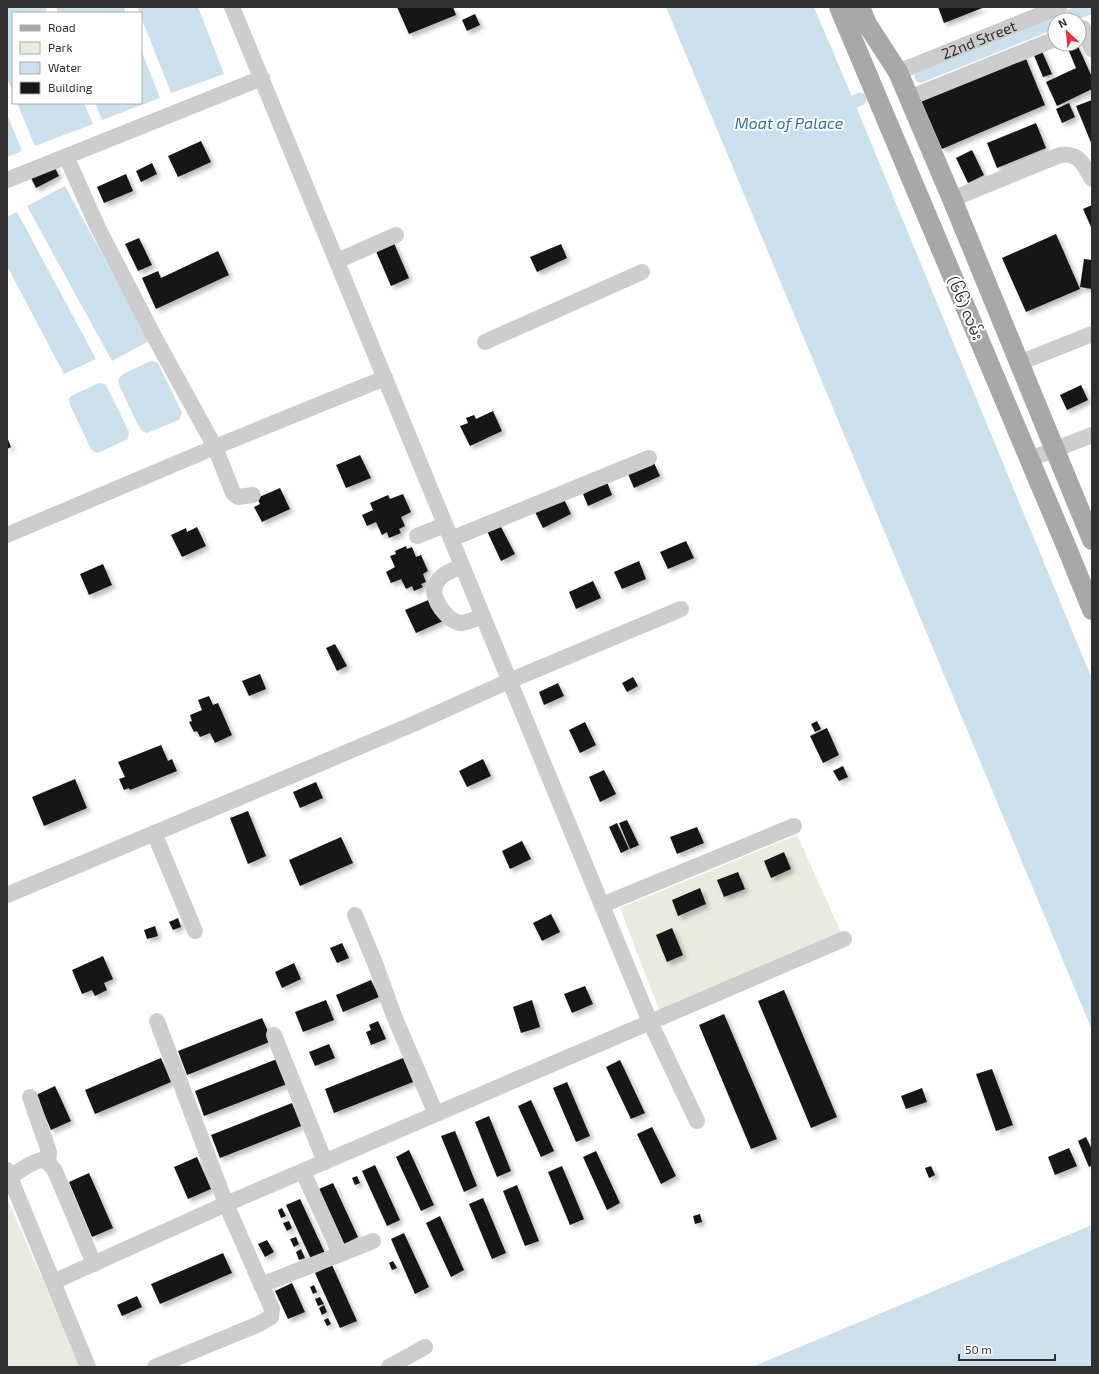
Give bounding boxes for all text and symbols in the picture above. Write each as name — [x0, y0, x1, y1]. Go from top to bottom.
legend — [12, 12, 142, 104]
north arrow — [1047, 12, 1087, 52]
text: N — [1056, 15, 1069, 30]
street label: 22nd Street — [939, 16, 1019, 63]
text: Road — [48, 20, 76, 34]
text: Park — [48, 40, 73, 54]
text: Water — [48, 60, 82, 74]
text: Building — [48, 80, 93, 94]
water label: Moat of Palace — [735, 113, 844, 132]
street label: (၆၆) လမ်း — [944, 273, 988, 343]
scale bar — [959, 1336, 1055, 1362]
text: 50 m — [965, 1342, 992, 1356]

